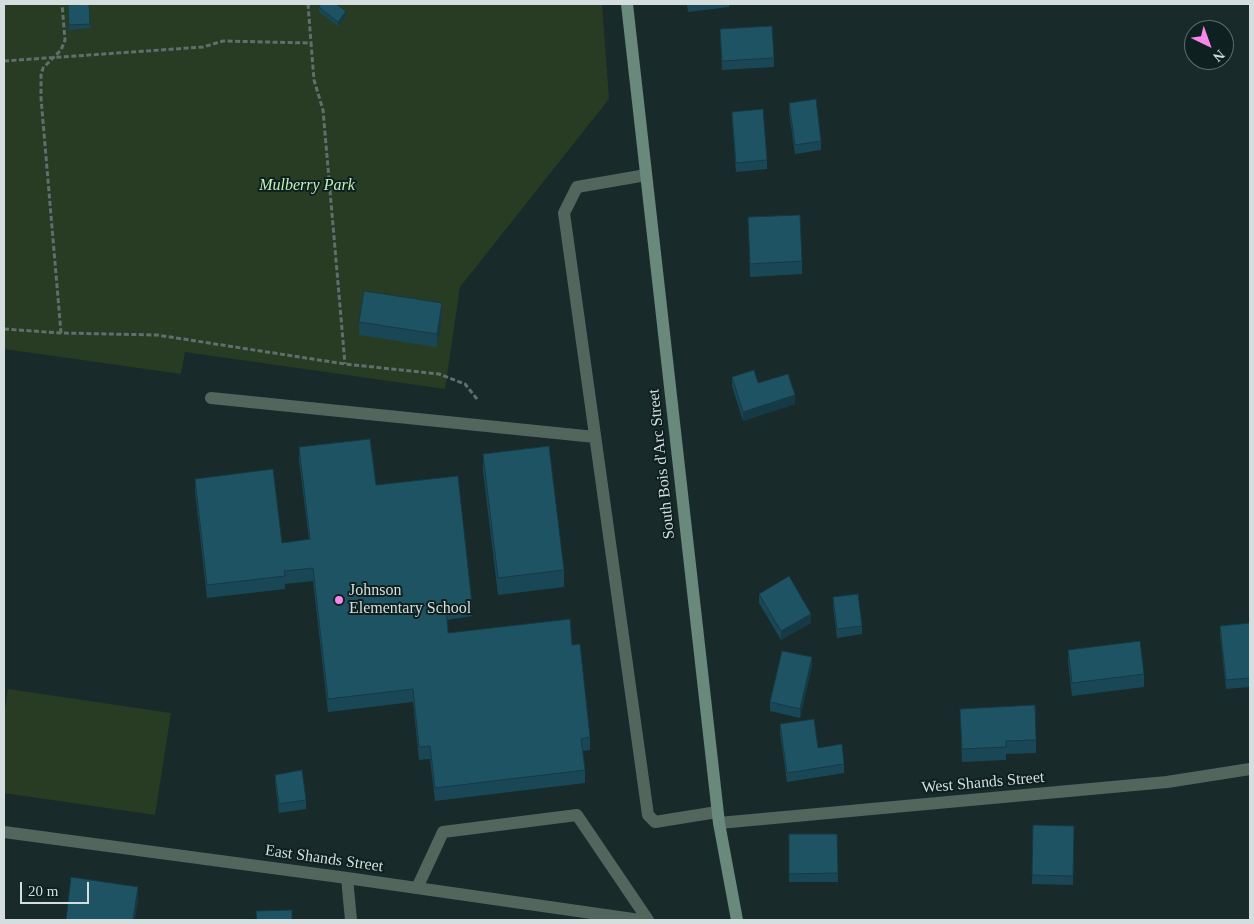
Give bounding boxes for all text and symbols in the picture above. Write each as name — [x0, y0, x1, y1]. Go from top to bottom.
north arrow — [1184, 20, 1234, 70]
text: N — [1210, 47, 1227, 65]
park label: Mulberry Park — [259, 176, 355, 196]
street label: South Bois d'Arc Street — [645, 388, 679, 540]
place label: Johnson Elementary School — [349, 581, 471, 619]
marker: Johnson Elementary School — [333, 594, 345, 606]
street label: West Shands Street — [921, 768, 1045, 798]
street label: East Shands Street — [264, 841, 384, 877]
scale bar — [22, 872, 91, 904]
text: 20 m — [28, 883, 58, 899]

